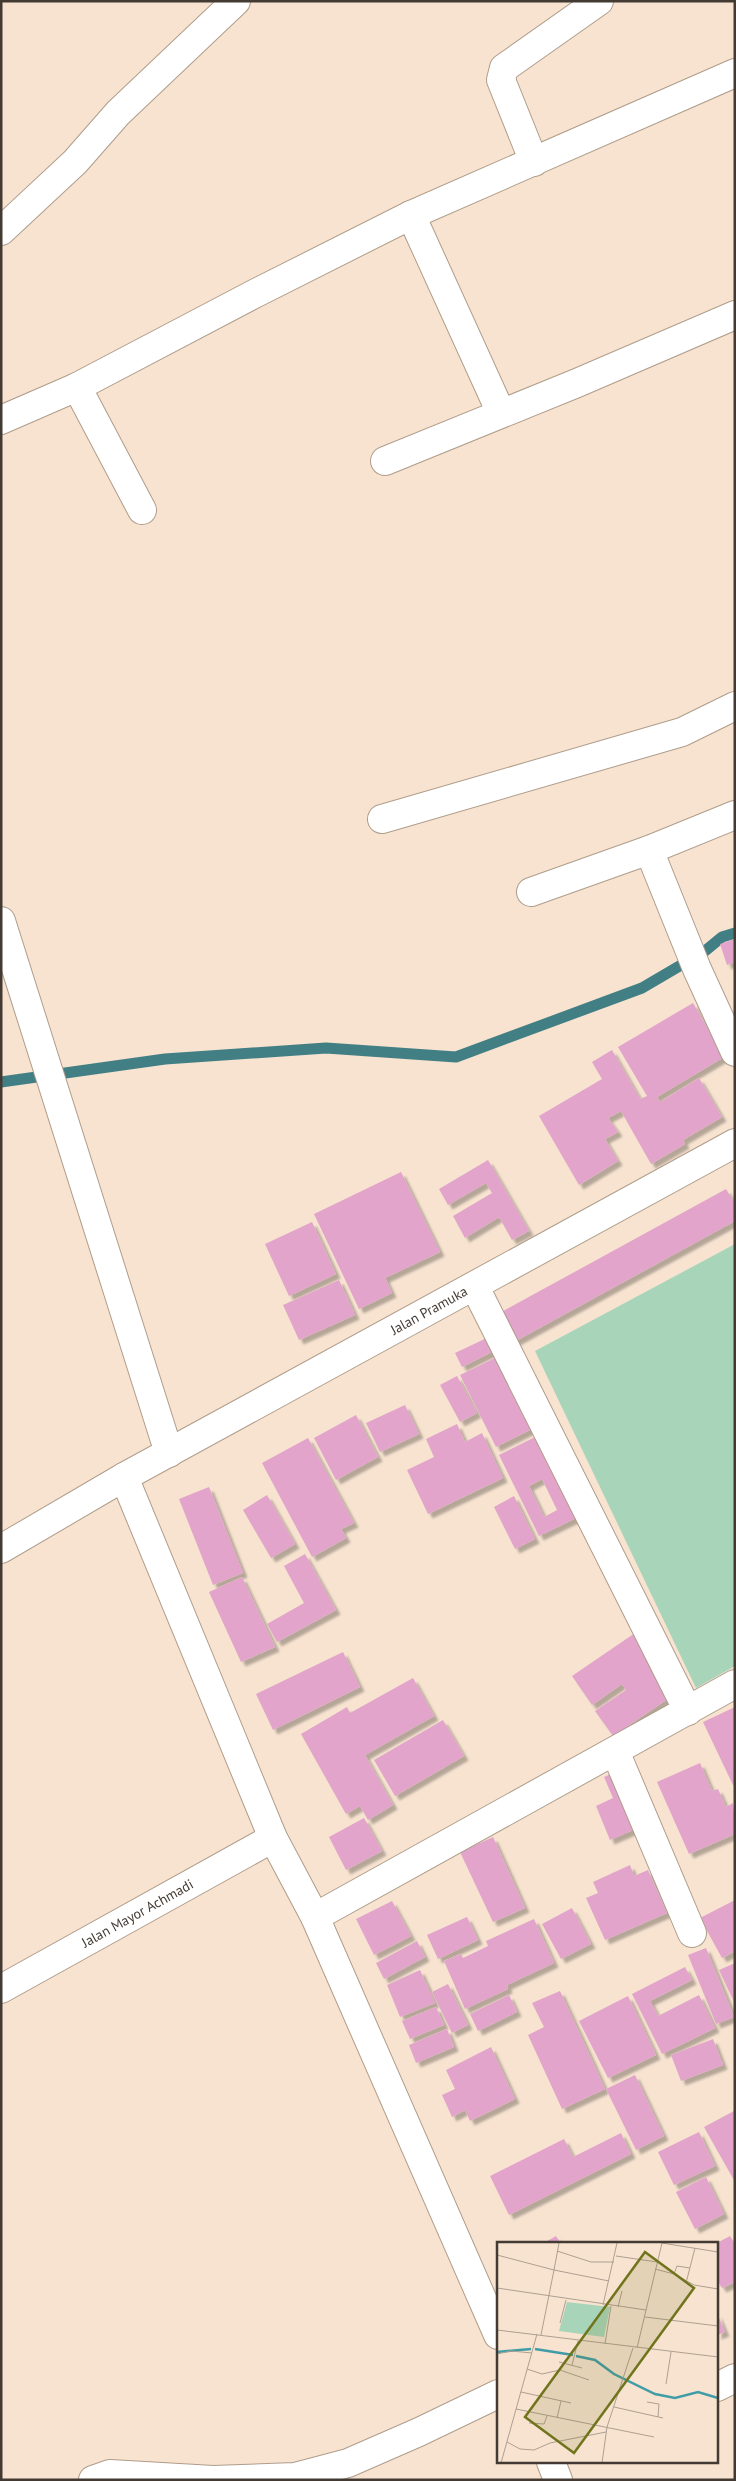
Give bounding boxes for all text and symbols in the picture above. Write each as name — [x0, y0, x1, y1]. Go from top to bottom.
street label: Jalan Pramuka — [386, 1282, 471, 1339]
street label: Jalan Mayor Achmadi — [77, 1875, 196, 1952]
inset map — [497, 2242, 718, 2464]

